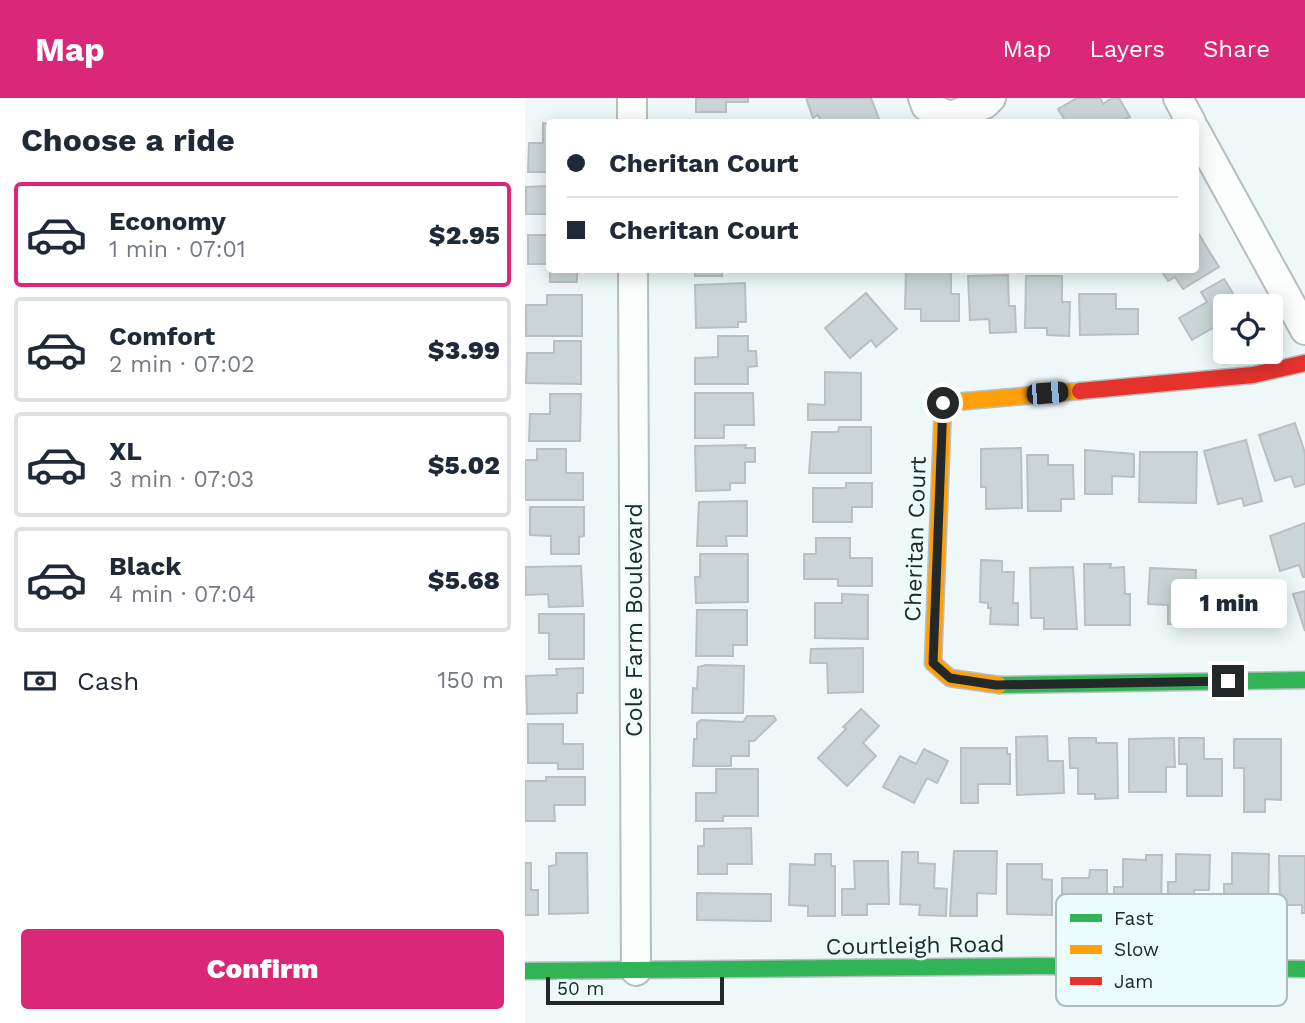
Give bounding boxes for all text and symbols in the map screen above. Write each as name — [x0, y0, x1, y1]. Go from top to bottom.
text: Map — [35, 30, 105, 69]
text: Map — [1003, 35, 1051, 63]
text: Layers — [1089, 35, 1165, 63]
text: Share — [1203, 35, 1270, 63]
text: Choose a ride — [21, 121, 235, 159]
text: Cheritan Court — [609, 148, 798, 178]
icon: car — [25, 203, 88, 266]
text: Economy — [109, 206, 226, 236]
text: Cheritan Court — [609, 215, 798, 245]
text: $2.95 — [429, 220, 500, 250]
text: 1 min · 07:01 — [109, 236, 246, 263]
map controls — [1213, 294, 1283, 364]
button: locate — [1213, 294, 1283, 364]
icon: car — [25, 318, 88, 381]
text: Comfort — [109, 321, 215, 351]
text: $3.99 — [428, 335, 500, 365]
text: 2 min · 07:02 — [109, 351, 255, 378]
car — [1026, 381, 1069, 405]
route start — [927, 387, 959, 419]
icon: car — [25, 433, 88, 496]
text: XL — [109, 436, 142, 466]
text: $5.02 — [428, 450, 500, 480]
street label: Cheritan Court — [899, 455, 932, 622]
text: 3 min · 07:03 — [109, 466, 254, 493]
street label: Cole Farm Boulevard — [621, 503, 648, 737]
icon: car — [25, 548, 88, 611]
text: Black — [109, 551, 181, 581]
text: $5.68 — [428, 565, 500, 595]
callout: 1 min — [1170, 580, 1286, 628]
text: 4 min · 07:04 — [109, 581, 256, 608]
text: 1 min — [1199, 590, 1259, 617]
icon: cash — [21, 662, 59, 700]
route end — [1212, 665, 1244, 697]
text: Cash — [77, 666, 139, 696]
text: 150 m — [438, 667, 504, 694]
legend — [1056, 894, 1287, 1006]
text: Fast — [1114, 907, 1153, 930]
button: Confirm — [21, 929, 504, 1009]
street label: Courtleigh Road — [825, 930, 1005, 961]
text: Slow — [1114, 938, 1159, 961]
text: Jam — [1114, 970, 1153, 993]
scale bar — [546, 974, 725, 1006]
text: 50 m — [557, 977, 604, 1000]

